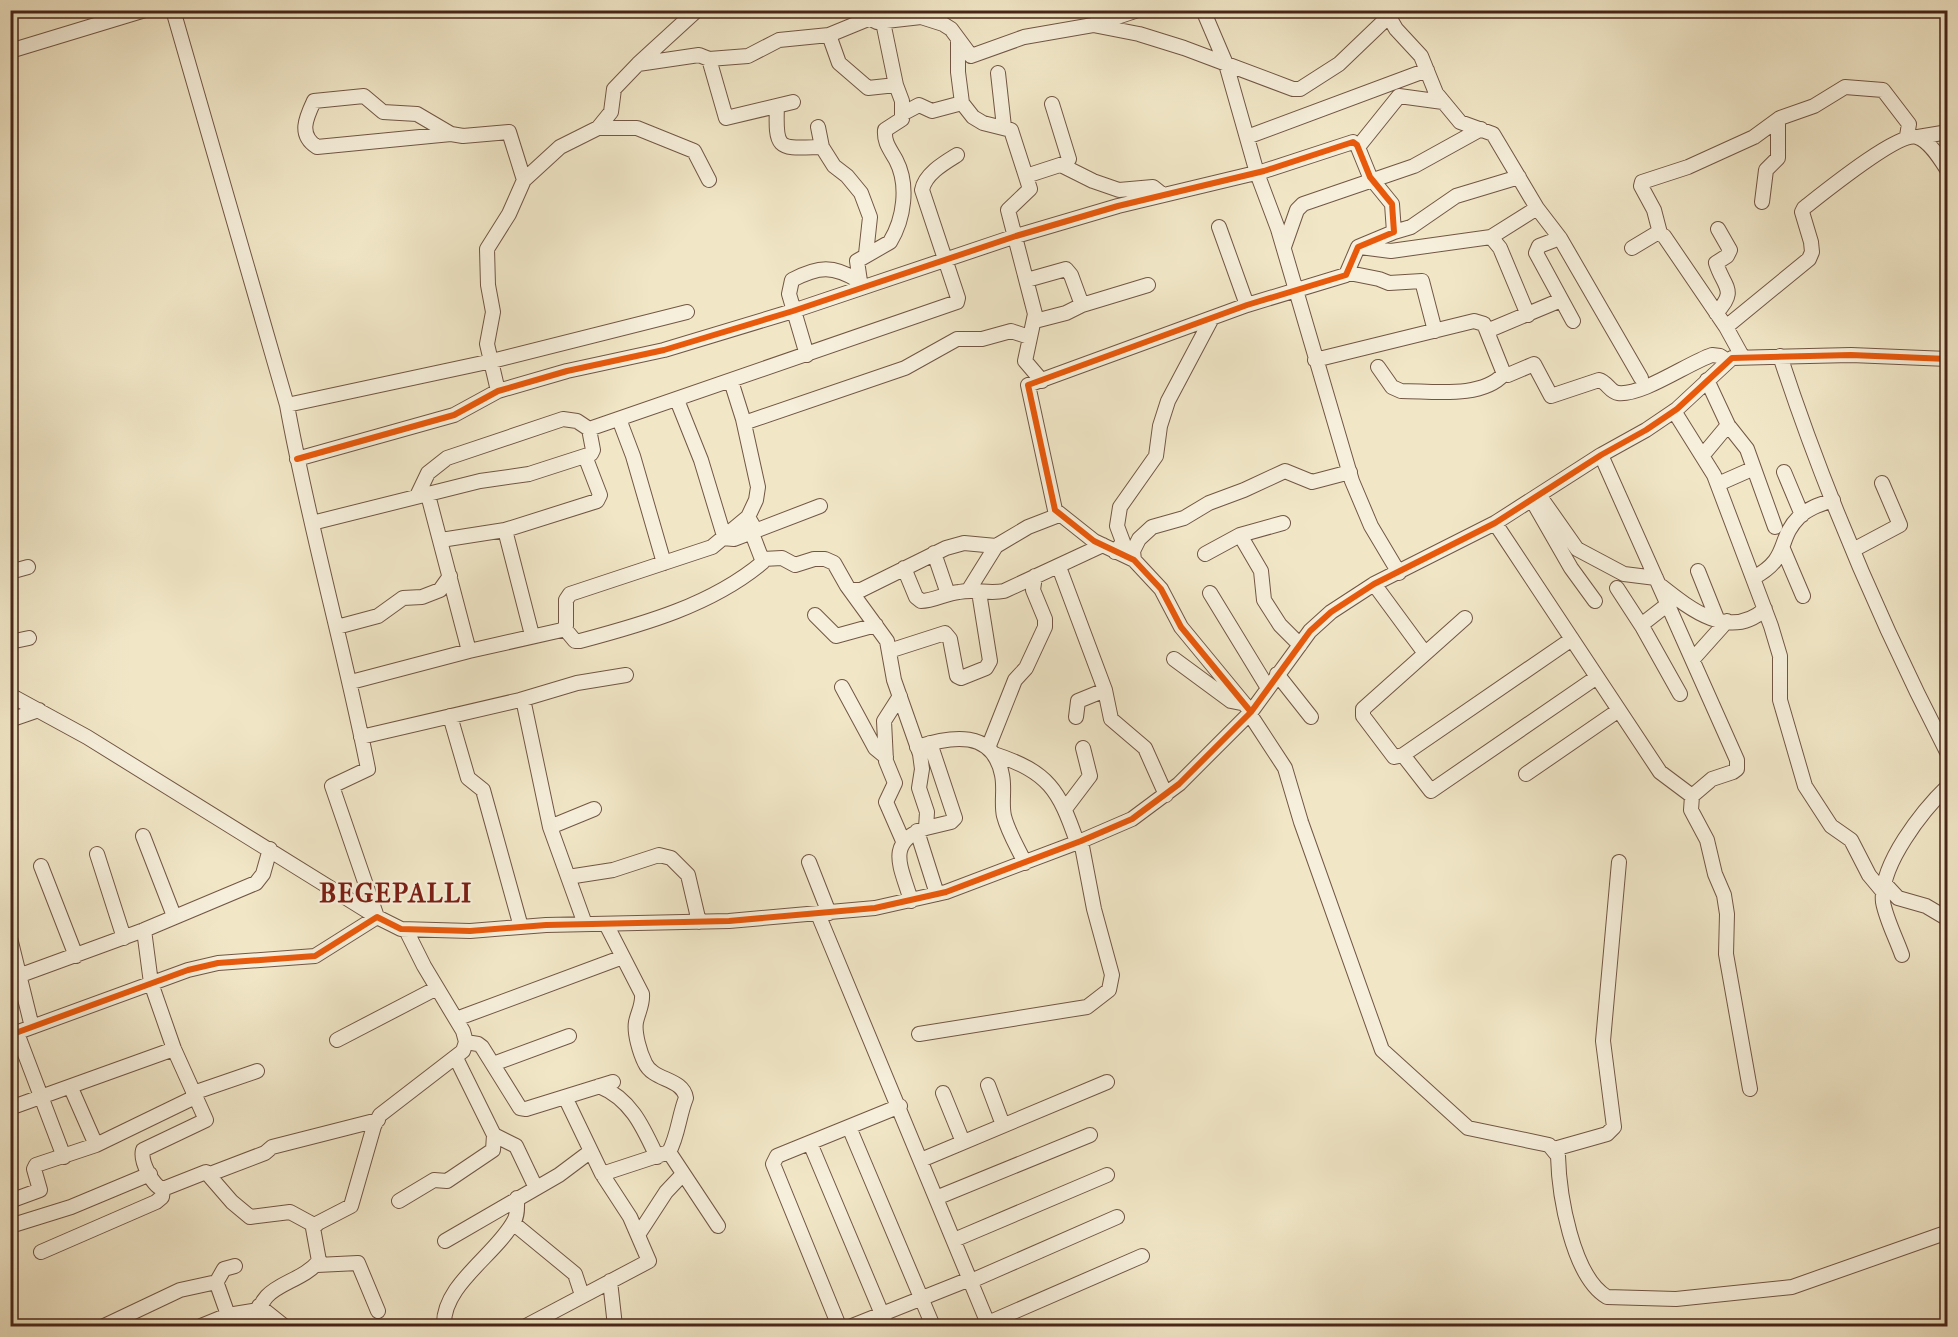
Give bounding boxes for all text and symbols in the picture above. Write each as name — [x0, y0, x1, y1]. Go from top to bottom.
district label: BEGEPALLI — [319, 878, 473, 909]

